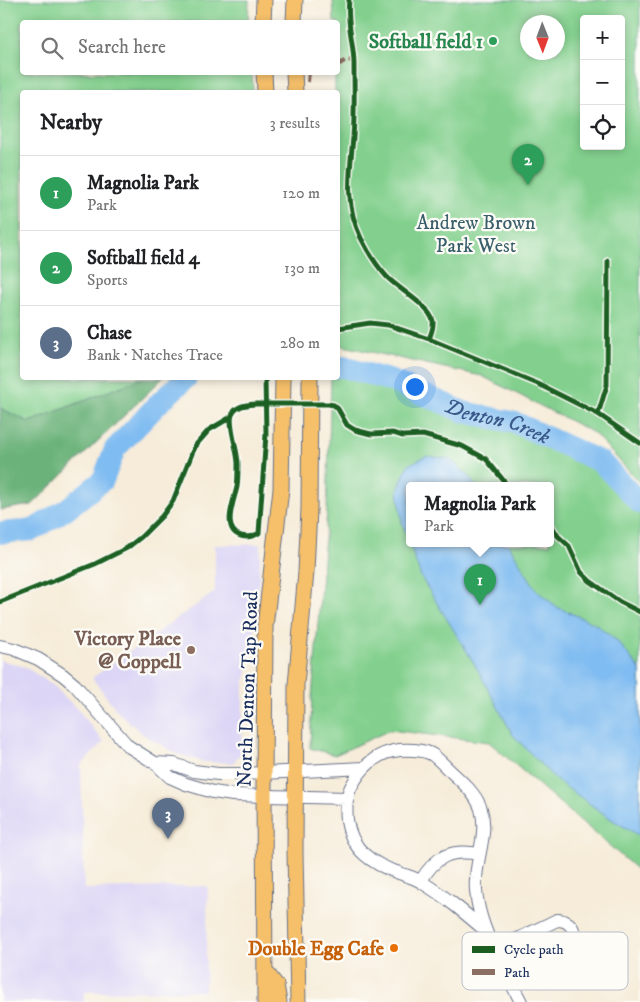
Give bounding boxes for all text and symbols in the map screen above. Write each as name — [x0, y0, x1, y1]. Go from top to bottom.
north arrow — [520, 15, 565, 60]
map controls — [580, 15, 625, 150]
button: + — [580, 15, 625, 60]
search box — [20, 20, 340, 75]
place label: Softball field 1 — [369, 30, 483, 55]
icon: search — [38, 34, 66, 62]
marker: Softball field 1 — [487, 35, 499, 47]
text: Search here — [78, 36, 166, 59]
button: − — [580, 60, 625, 105]
button: locate — [580, 105, 625, 150]
text: Nearby — [40, 110, 102, 136]
text: 3 results — [270, 113, 320, 133]
pin: 2 — [512, 144, 544, 185]
text: Magnolia Park — [87, 172, 199, 195]
text: 1 — [53, 183, 59, 203]
text: 120 m — [282, 183, 320, 203]
text: Park — [87, 195, 117, 215]
park label: Andrew Brown Park West — [417, 211, 536, 259]
text: Softball field 4 — [87, 247, 200, 270]
text: 2 — [52, 258, 60, 278]
text: 130 m — [284, 258, 320, 278]
text: Sports — [87, 270, 128, 290]
text: Chase — [87, 322, 132, 345]
text: 3 — [53, 333, 59, 353]
text: 280 m — [280, 333, 320, 353]
text: Bank · Natches Trace — [87, 345, 223, 365]
your location — [402, 374, 428, 400]
water label: Denton Creek — [440, 393, 554, 451]
popup — [406, 482, 554, 547]
text: Magnolia Park — [424, 493, 536, 516]
text: Park — [424, 516, 454, 536]
pin: 1 — [464, 564, 496, 605]
street label: North Denton Tap Road — [233, 591, 264, 788]
place label: Victory Place @ Coppell — [74, 627, 182, 675]
marker: Victory Place @ Coppell — [185, 644, 197, 656]
pin: 3 — [152, 798, 184, 839]
legend — [462, 932, 628, 990]
place label: Double Egg Cafe — [248, 937, 385, 962]
text: Cycle path — [504, 941, 564, 959]
marker: Double Egg Cafe — [388, 942, 400, 954]
text: Path — [504, 964, 531, 982]

